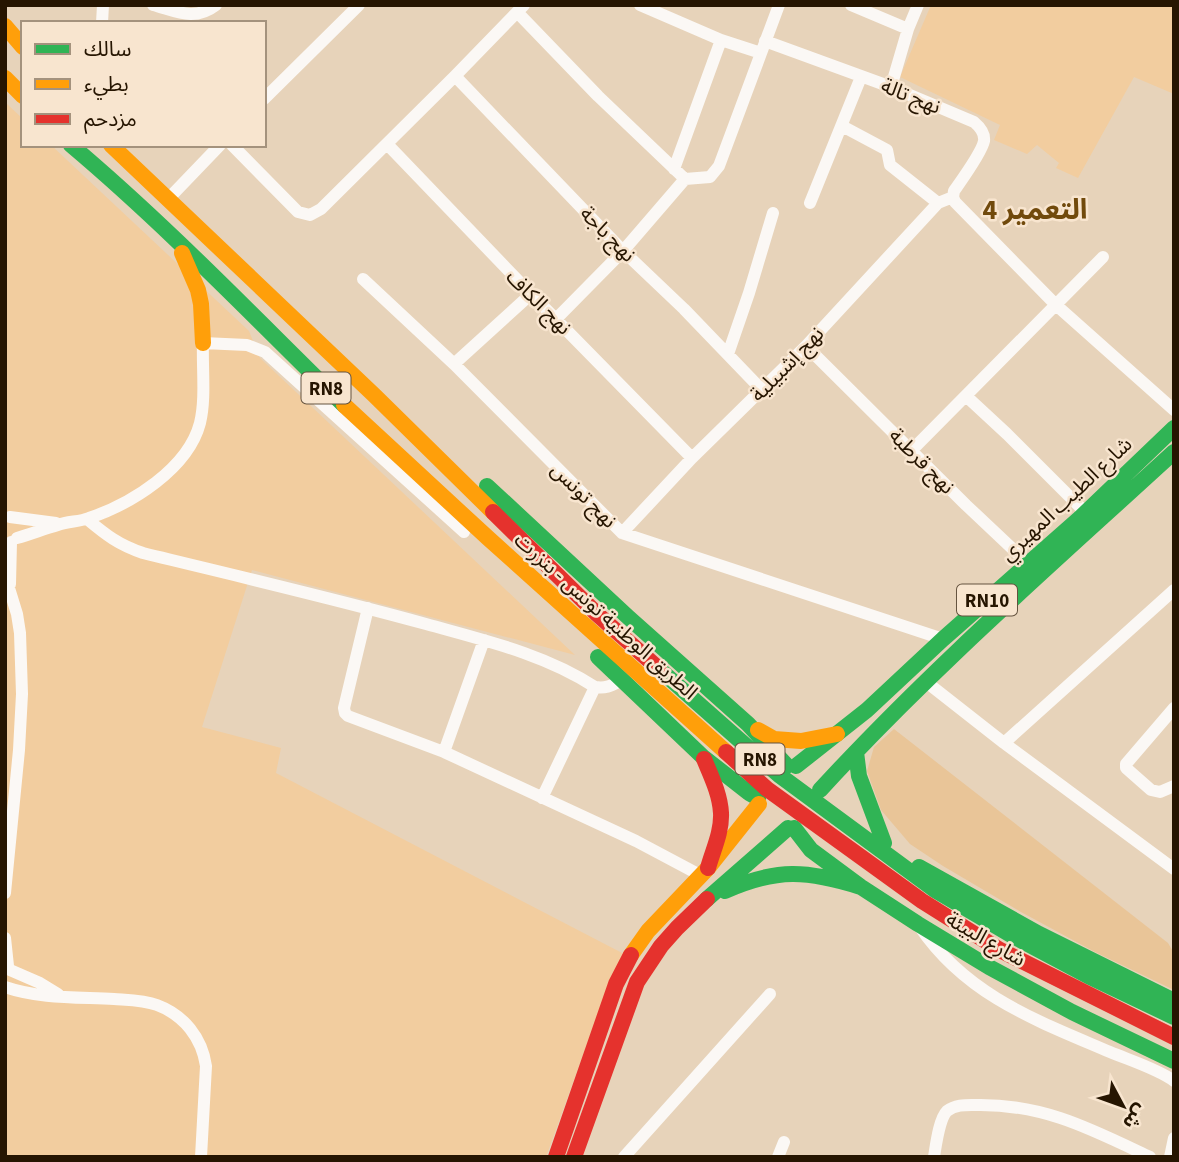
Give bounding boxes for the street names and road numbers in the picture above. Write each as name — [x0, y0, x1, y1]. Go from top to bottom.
street label: نهج تالة — [877, 70, 945, 122]
street label: نهج باجة — [573, 199, 643, 269]
street label: نهج الكاف — [499, 262, 579, 342]
street label: نهج إشبيلية — [743, 319, 831, 409]
road number: RN8 — [302, 372, 350, 404]
street label: نهج قرطبة — [882, 421, 962, 501]
street label: شارع الطيب المهيري — [993, 430, 1139, 569]
street label: نهج تونس — [544, 455, 624, 535]
street label: الطريق الوطنية تونس - بنزرت — [508, 525, 704, 707]
road number: RN10 — [957, 584, 1017, 615]
road number: RN8 — [736, 744, 784, 774]
street label: شارع البيئة — [940, 904, 1032, 974]

